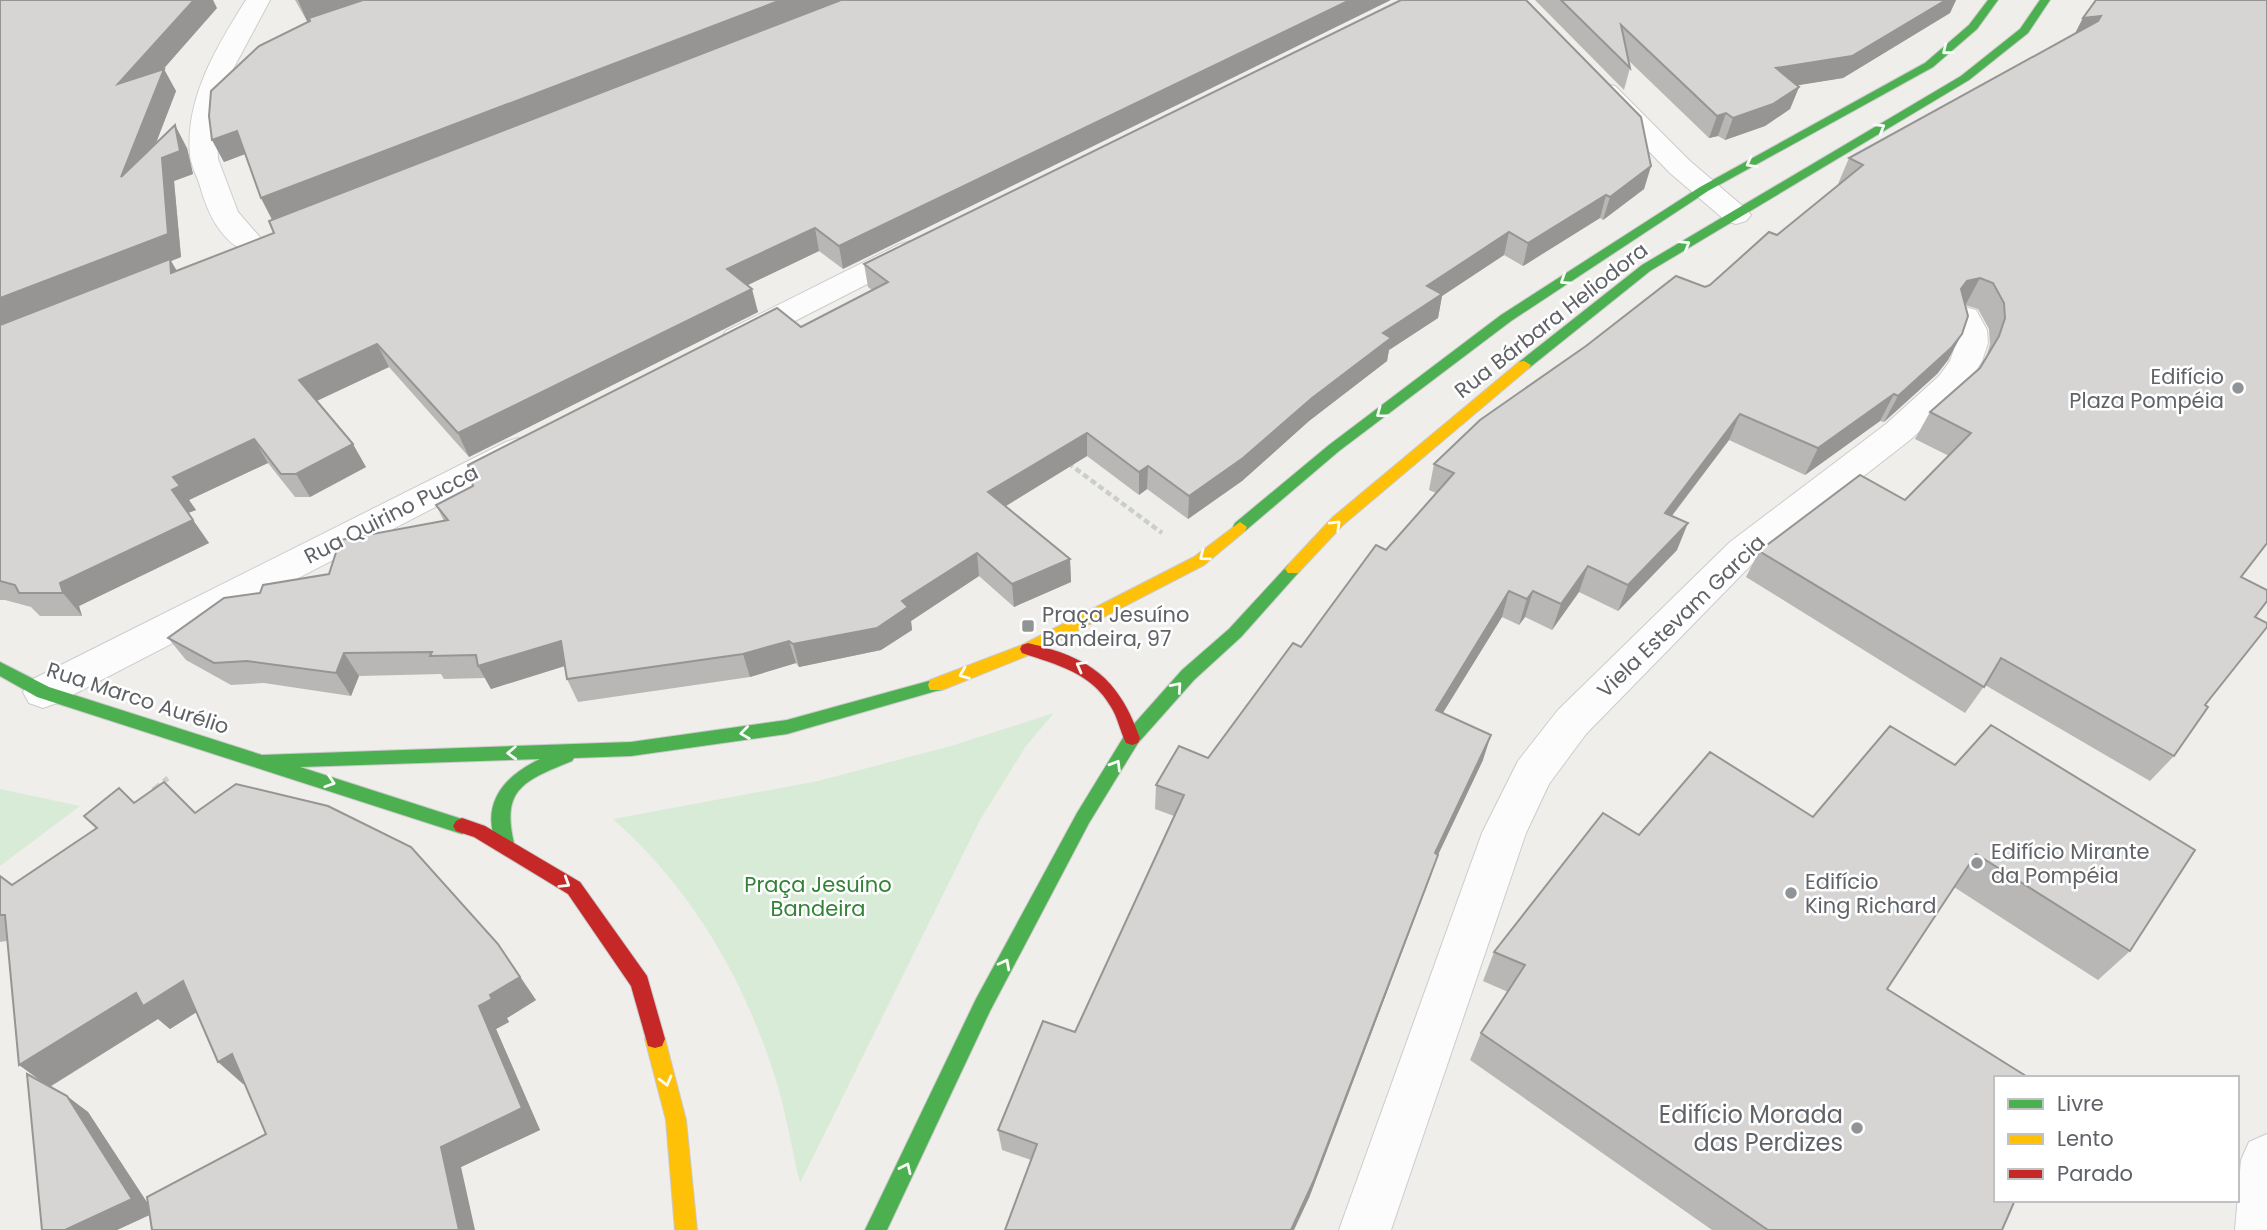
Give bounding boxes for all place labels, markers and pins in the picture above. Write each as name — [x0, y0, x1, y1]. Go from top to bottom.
place label: Edifício Plaza Pompéia — [2069, 362, 2224, 415]
marker: Edifício Plaza Pompéia — [2230, 380, 2246, 396]
place label: Praça Jesuíno Bandeira, 97 — [1042, 600, 1189, 653]
marker: Praça Jesuíno Bandeira, 97 — [1020, 618, 1036, 634]
place label: Edifício Mirante da Pompéia — [1991, 837, 2150, 890]
marker: Edifício Mirante da Pompéia — [1969, 855, 1985, 871]
place label: Edifício King Richard — [1805, 867, 1936, 920]
marker: Edifício King Richard — [1783, 885, 1799, 901]
place label: Edifício Morada das Perdizes — [1659, 1098, 1843, 1159]
marker: Edifício Morada das Perdizes — [1849, 1120, 1865, 1136]

